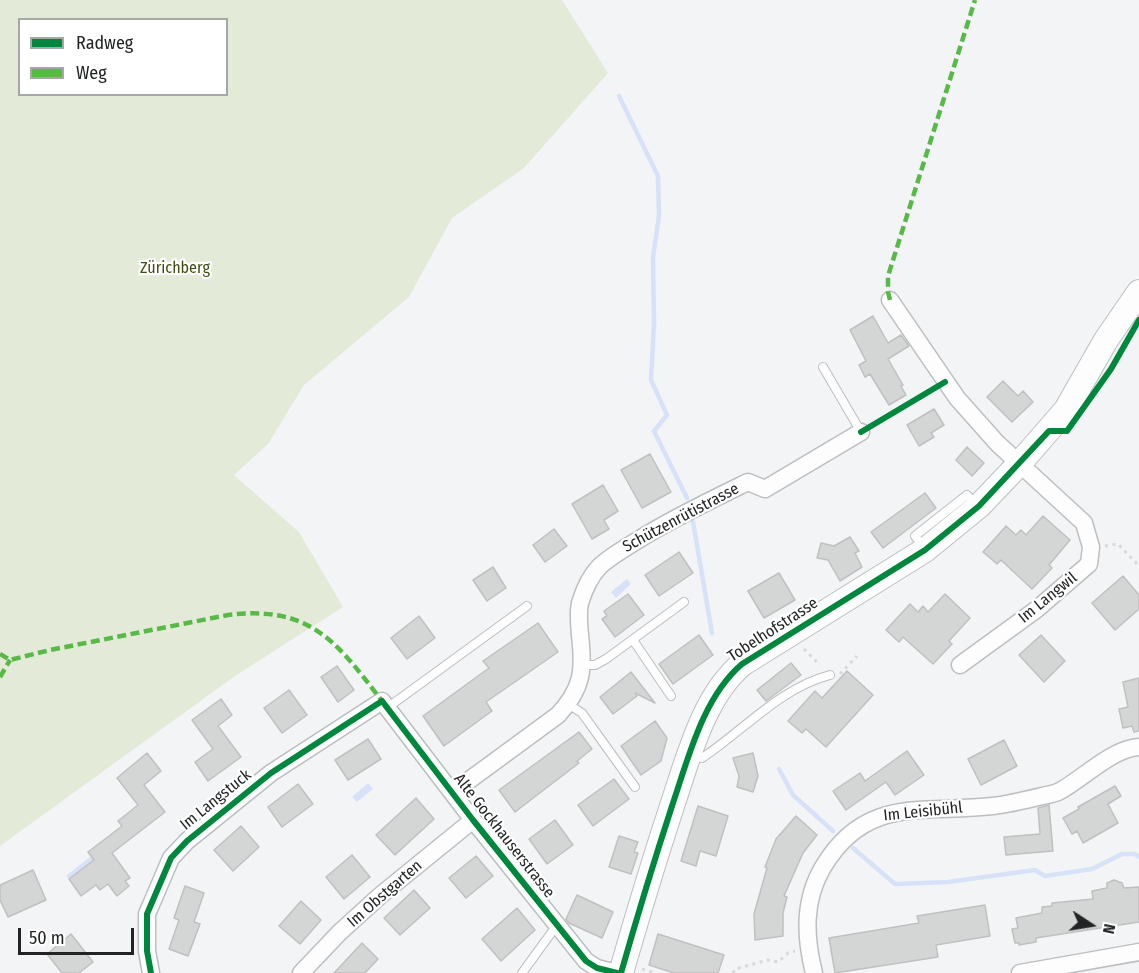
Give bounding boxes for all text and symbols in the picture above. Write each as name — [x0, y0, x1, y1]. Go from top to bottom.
legend — [18, 18, 228, 96]
text: Radweg — [76, 32, 133, 54]
text: Weg — [76, 62, 107, 84]
park label: Zürichberg — [140, 259, 210, 279]
street label: Schützenrütistrasse — [620, 479, 742, 557]
street label: Im Langwil — [1015, 569, 1081, 627]
street label: Tobelhofstrasse — [724, 594, 822, 666]
street label: Im Langstuck — [177, 766, 255, 834]
street label: Alte Gockhauserstrasse — [450, 770, 558, 902]
street label: Im Leisibühl — [883, 798, 963, 826]
street label: Im Obstgarten — [344, 856, 426, 932]
north arrow — [1061, 895, 1121, 955]
scale bar — [21, 916, 136, 954]
text: N — [1099, 922, 1119, 936]
text: 50 m — [29, 927, 65, 949]

